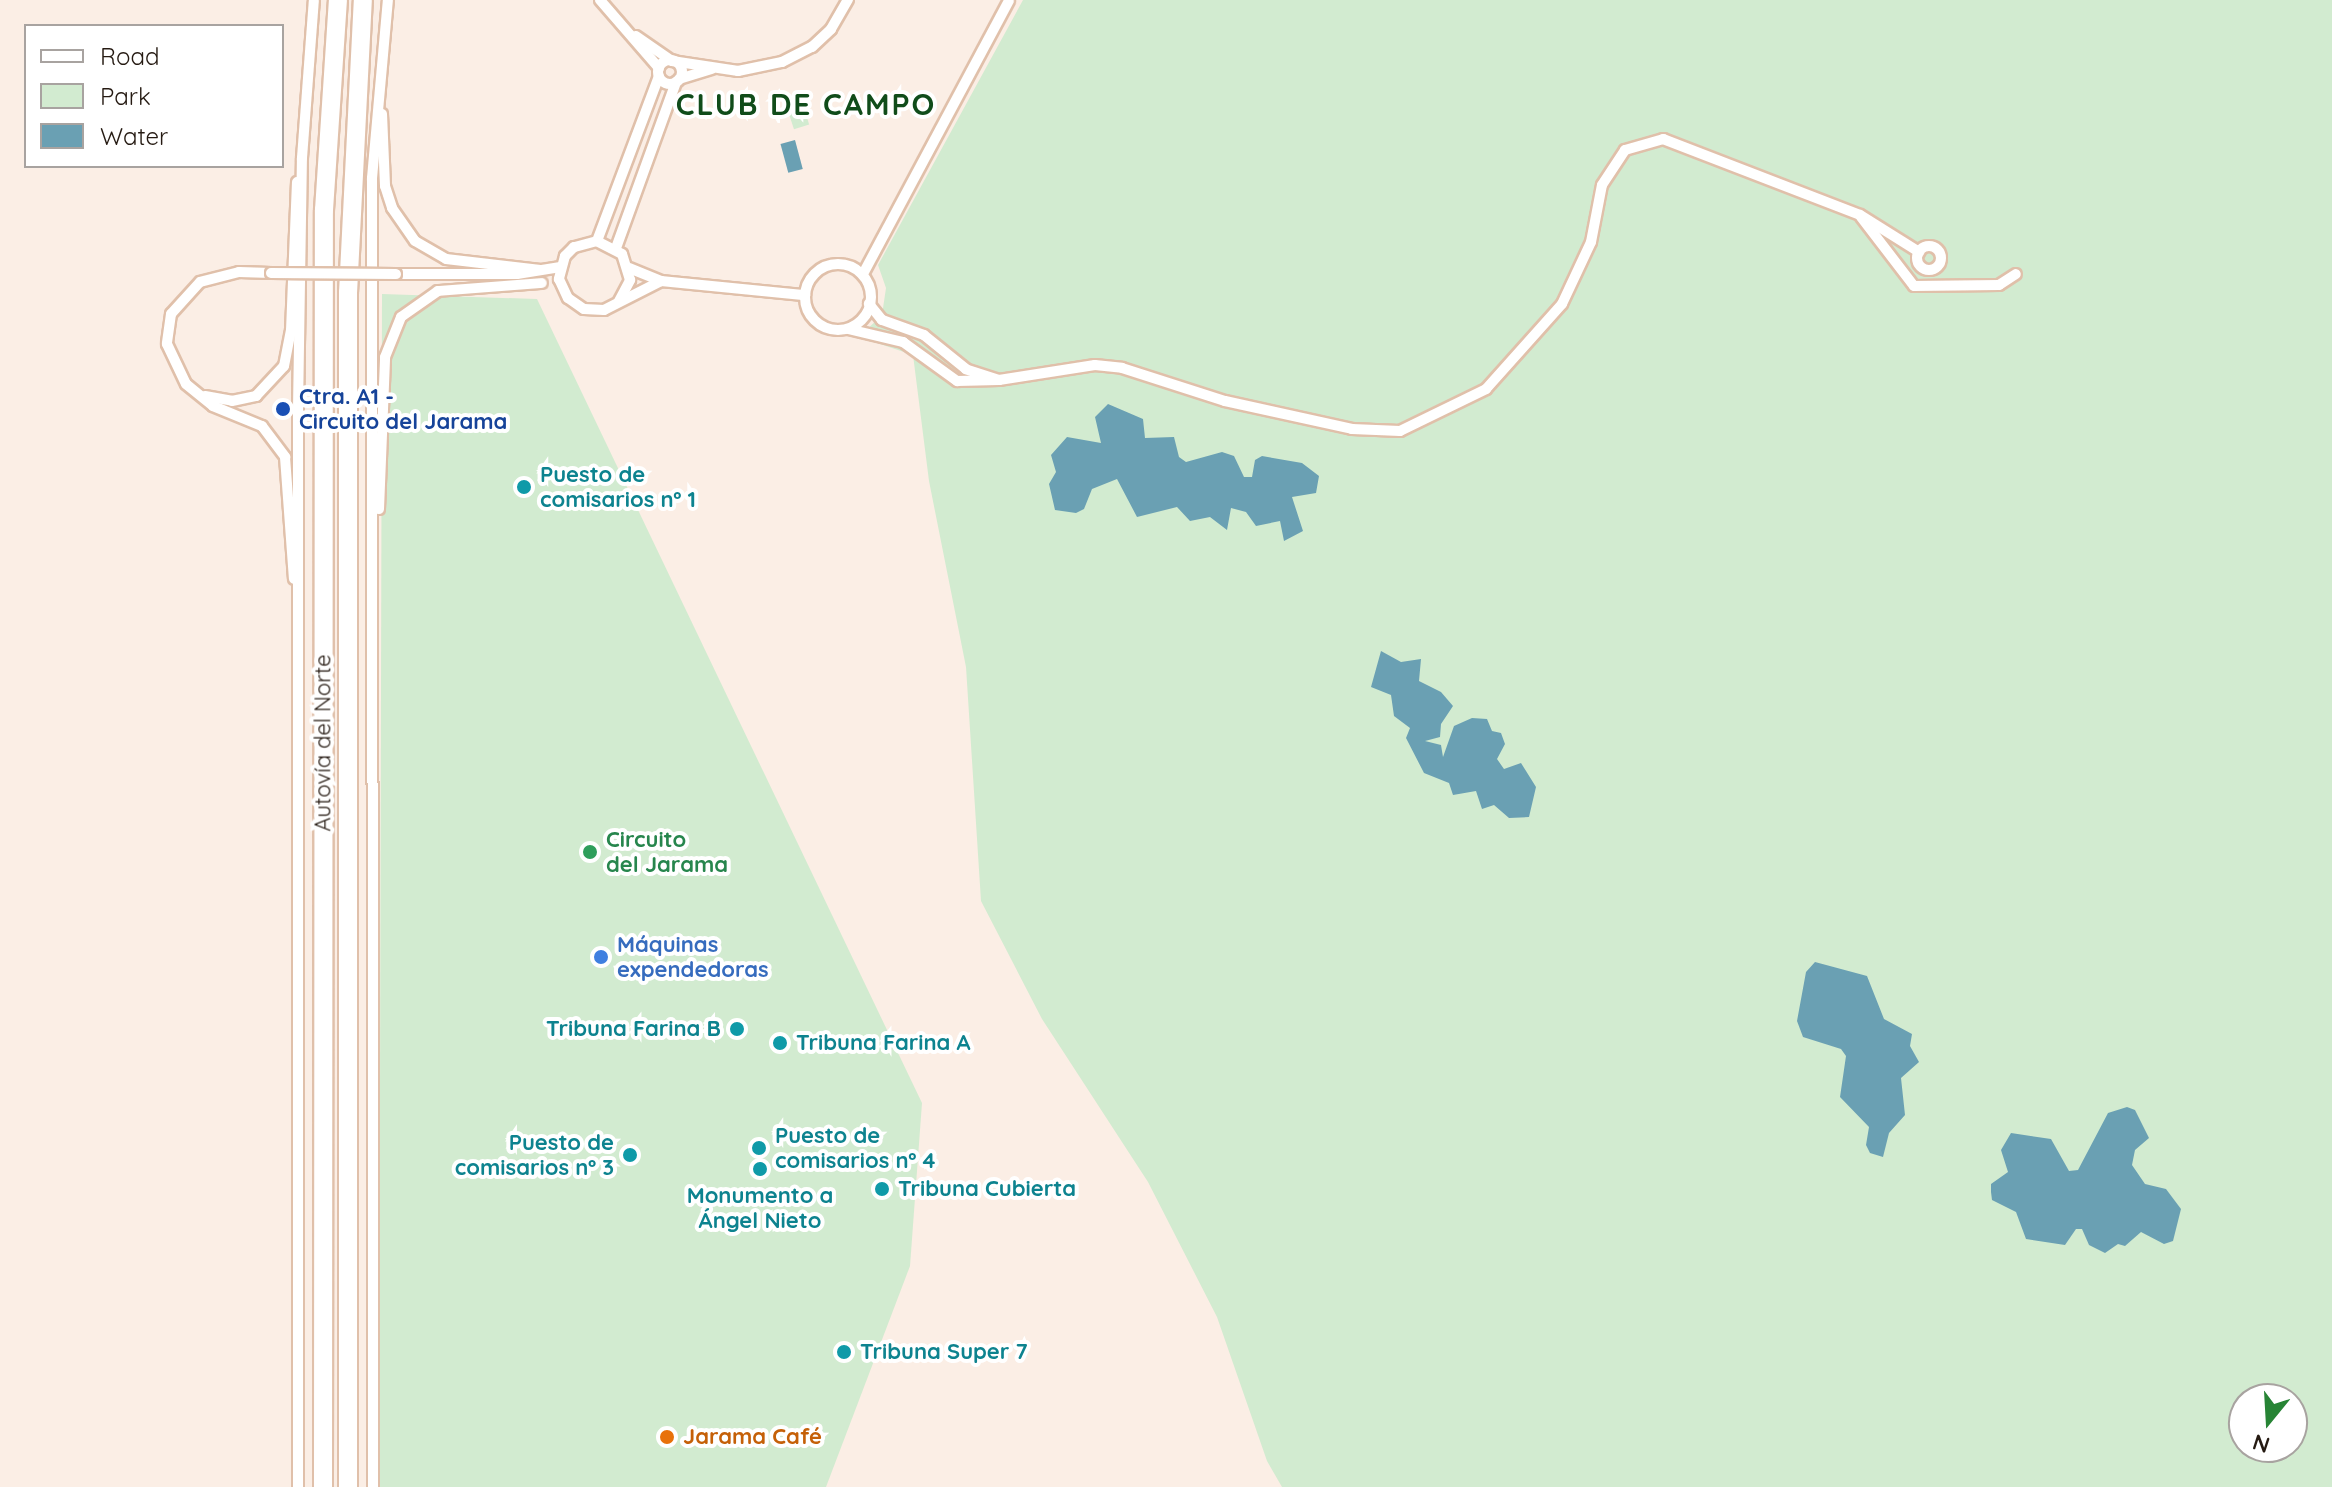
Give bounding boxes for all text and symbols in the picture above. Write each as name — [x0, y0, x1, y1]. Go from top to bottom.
legend — [24, 24, 284, 168]
text: Road — [100, 41, 160, 71]
text: Park — [100, 81, 151, 111]
district label: CLUB DE CAMPO — [676, 86, 936, 122]
text: Water — [100, 121, 168, 151]
place label: Ctra. A1 - Circuito del Jarama — [299, 383, 507, 434]
marker: Ctra. A1 - Circuito del Jarama — [274, 400, 292, 418]
place label: Puesto de comisarios nº 1 — [540, 461, 696, 512]
marker: Puesto de comisarios nº 1 — [515, 478, 533, 496]
street label: Autovía del Norte — [310, 654, 336, 832]
place label: Circuito del Jarama — [606, 826, 728, 878]
marker: Circuito del Jarama — [581, 843, 599, 861]
place label: Máquinas expendedoras — [617, 931, 769, 982]
marker: Máquinas expendedoras — [592, 948, 610, 966]
place label: Tribuna Farina B — [546, 1016, 721, 1042]
marker: Tribuna Farina B — [728, 1020, 746, 1038]
place label: Tribuna Farina A — [796, 1030, 971, 1056]
marker: Tribuna Farina A — [771, 1034, 789, 1052]
place label: Puesto de comisarios nº 4 — [775, 1122, 935, 1174]
place label: Puesto de comisarios nº 3 — [455, 1129, 614, 1180]
marker: Puesto de comisarios nº 4 — [750, 1139, 768, 1157]
marker: Puesto de comisarios nº 3 — [621, 1146, 639, 1164]
marker: Monumento a Ángel Nieto — [751, 1160, 769, 1178]
place label: Tribuna Cubierta — [898, 1176, 1076, 1202]
marker: Tribuna Cubierta — [873, 1180, 891, 1198]
place label: Monumento a Ángel Nieto — [687, 1182, 833, 1234]
place label: Tribuna Super 7 — [860, 1339, 1028, 1365]
marker: Tribuna Super 7 — [835, 1343, 853, 1361]
north arrow — [2228, 1383, 2308, 1463]
place label: Jarama Café — [683, 1424, 822, 1450]
marker: Jarama Café — [658, 1428, 676, 1446]
text: N — [2249, 1428, 2273, 1460]

